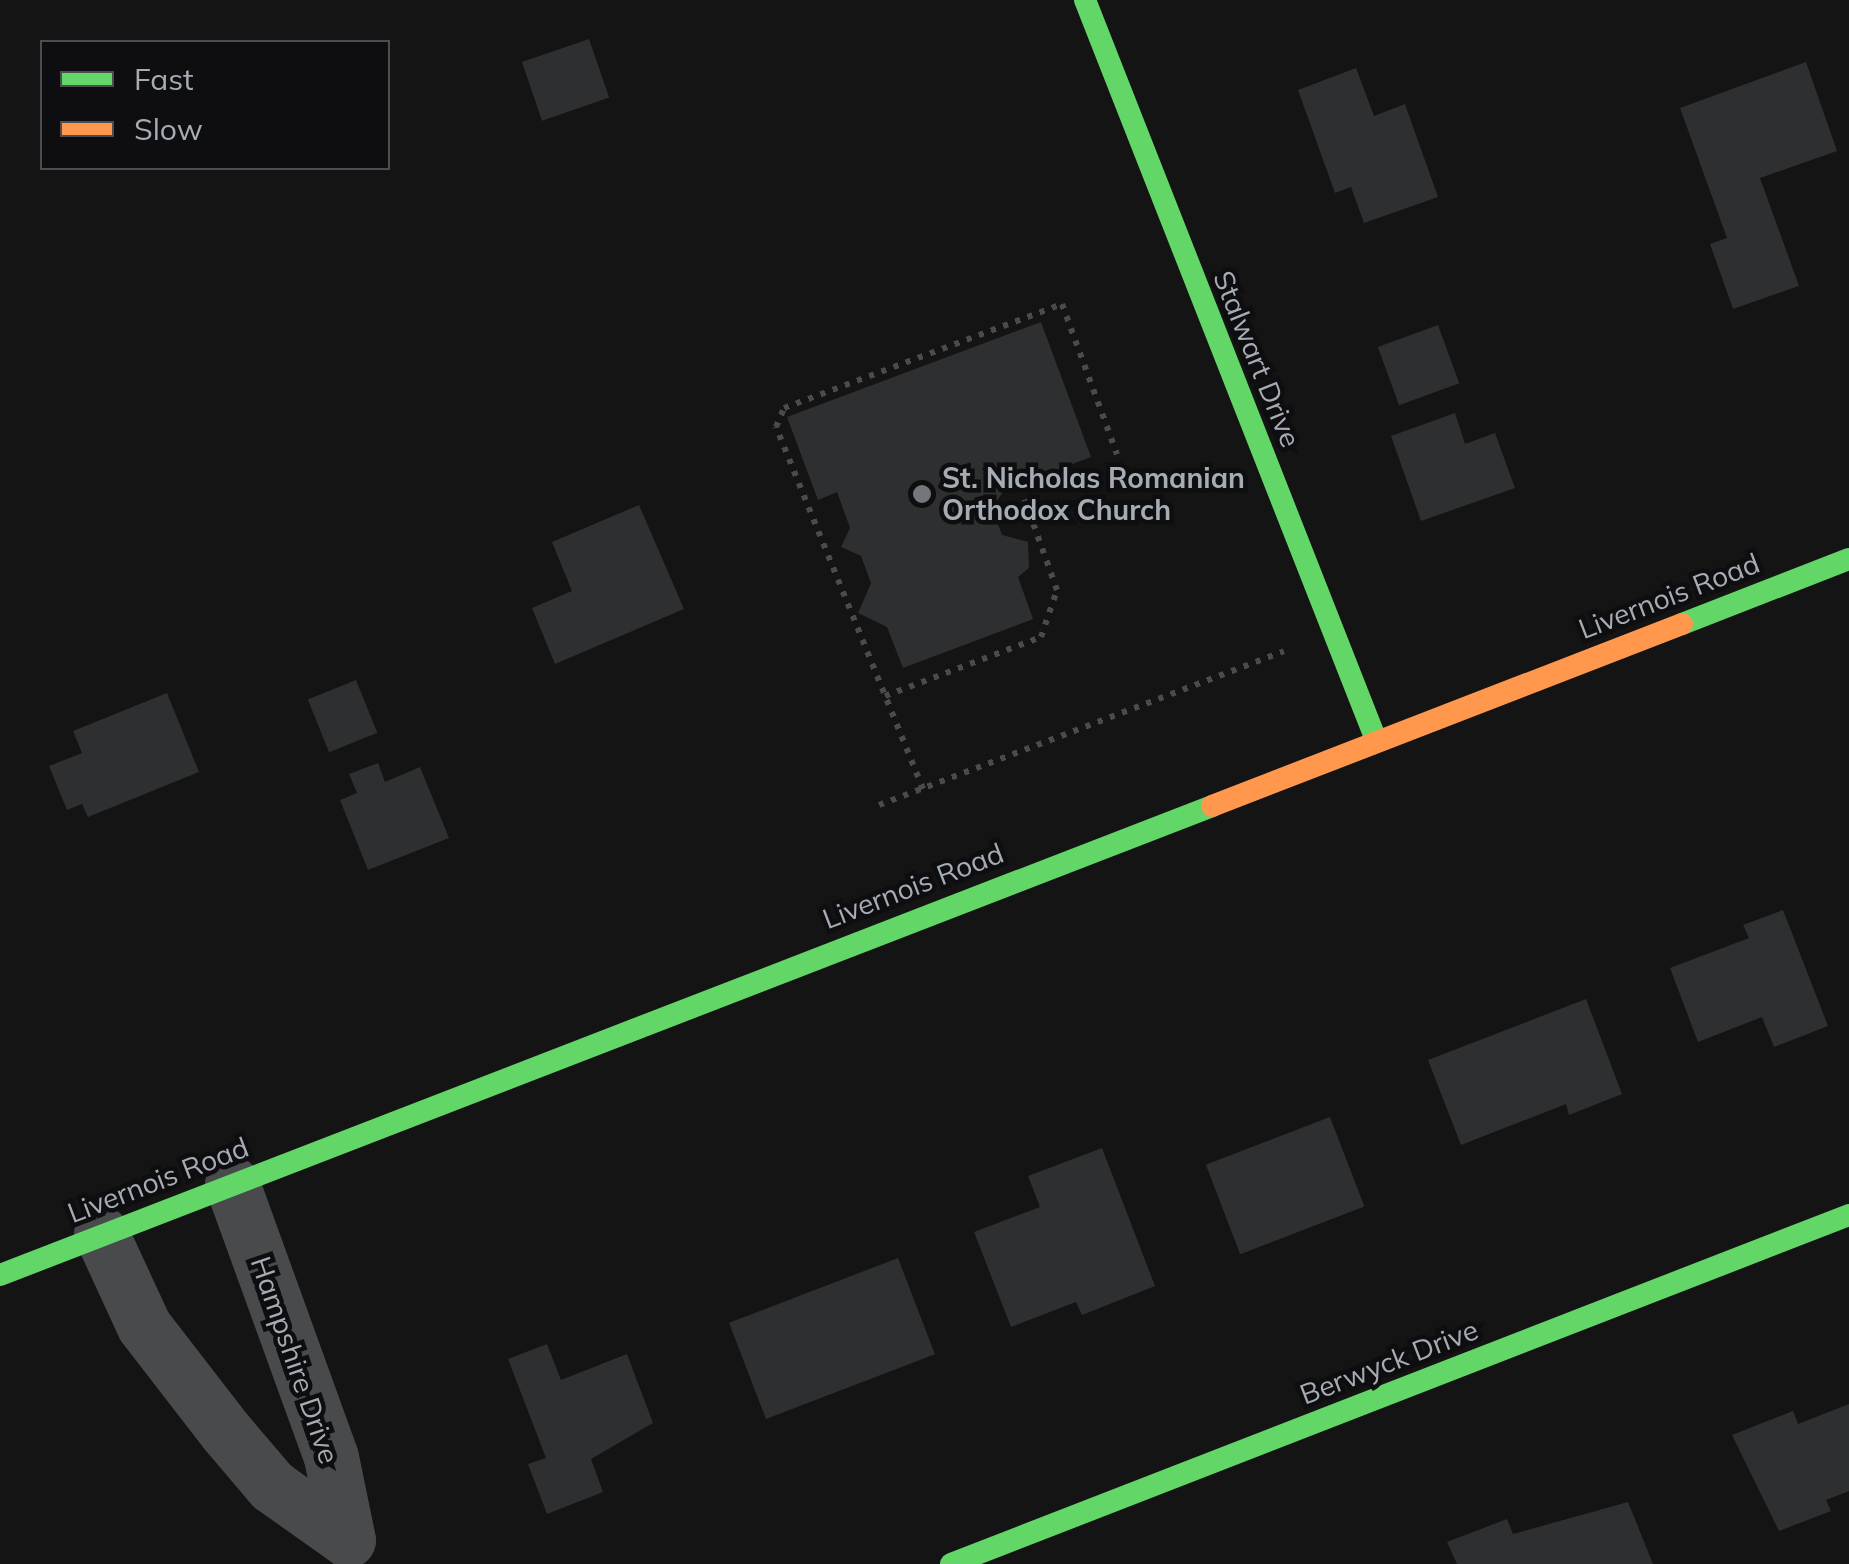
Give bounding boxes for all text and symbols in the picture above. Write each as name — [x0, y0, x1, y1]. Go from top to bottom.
legend — [40, 40, 390, 170]
text: Fast — [134, 60, 194, 98]
text: Slow — [134, 110, 203, 148]
street label: Stalwart Drive — [1206, 266, 1308, 452]
place label: St. Nicholas Romanian Orthodox Church — [942, 461, 1245, 527]
marker: St. Nicholas Romanian Orthodox Church — [911, 483, 933, 505]
street label: Livernois Road — [1574, 546, 1764, 646]
street label: Livernois Road — [818, 836, 1008, 936]
street label: Livernois Road — [63, 1130, 253, 1230]
street label: Hampshire Drive — [244, 1252, 346, 1468]
street label: Berwyck Drive — [1295, 1313, 1483, 1411]

